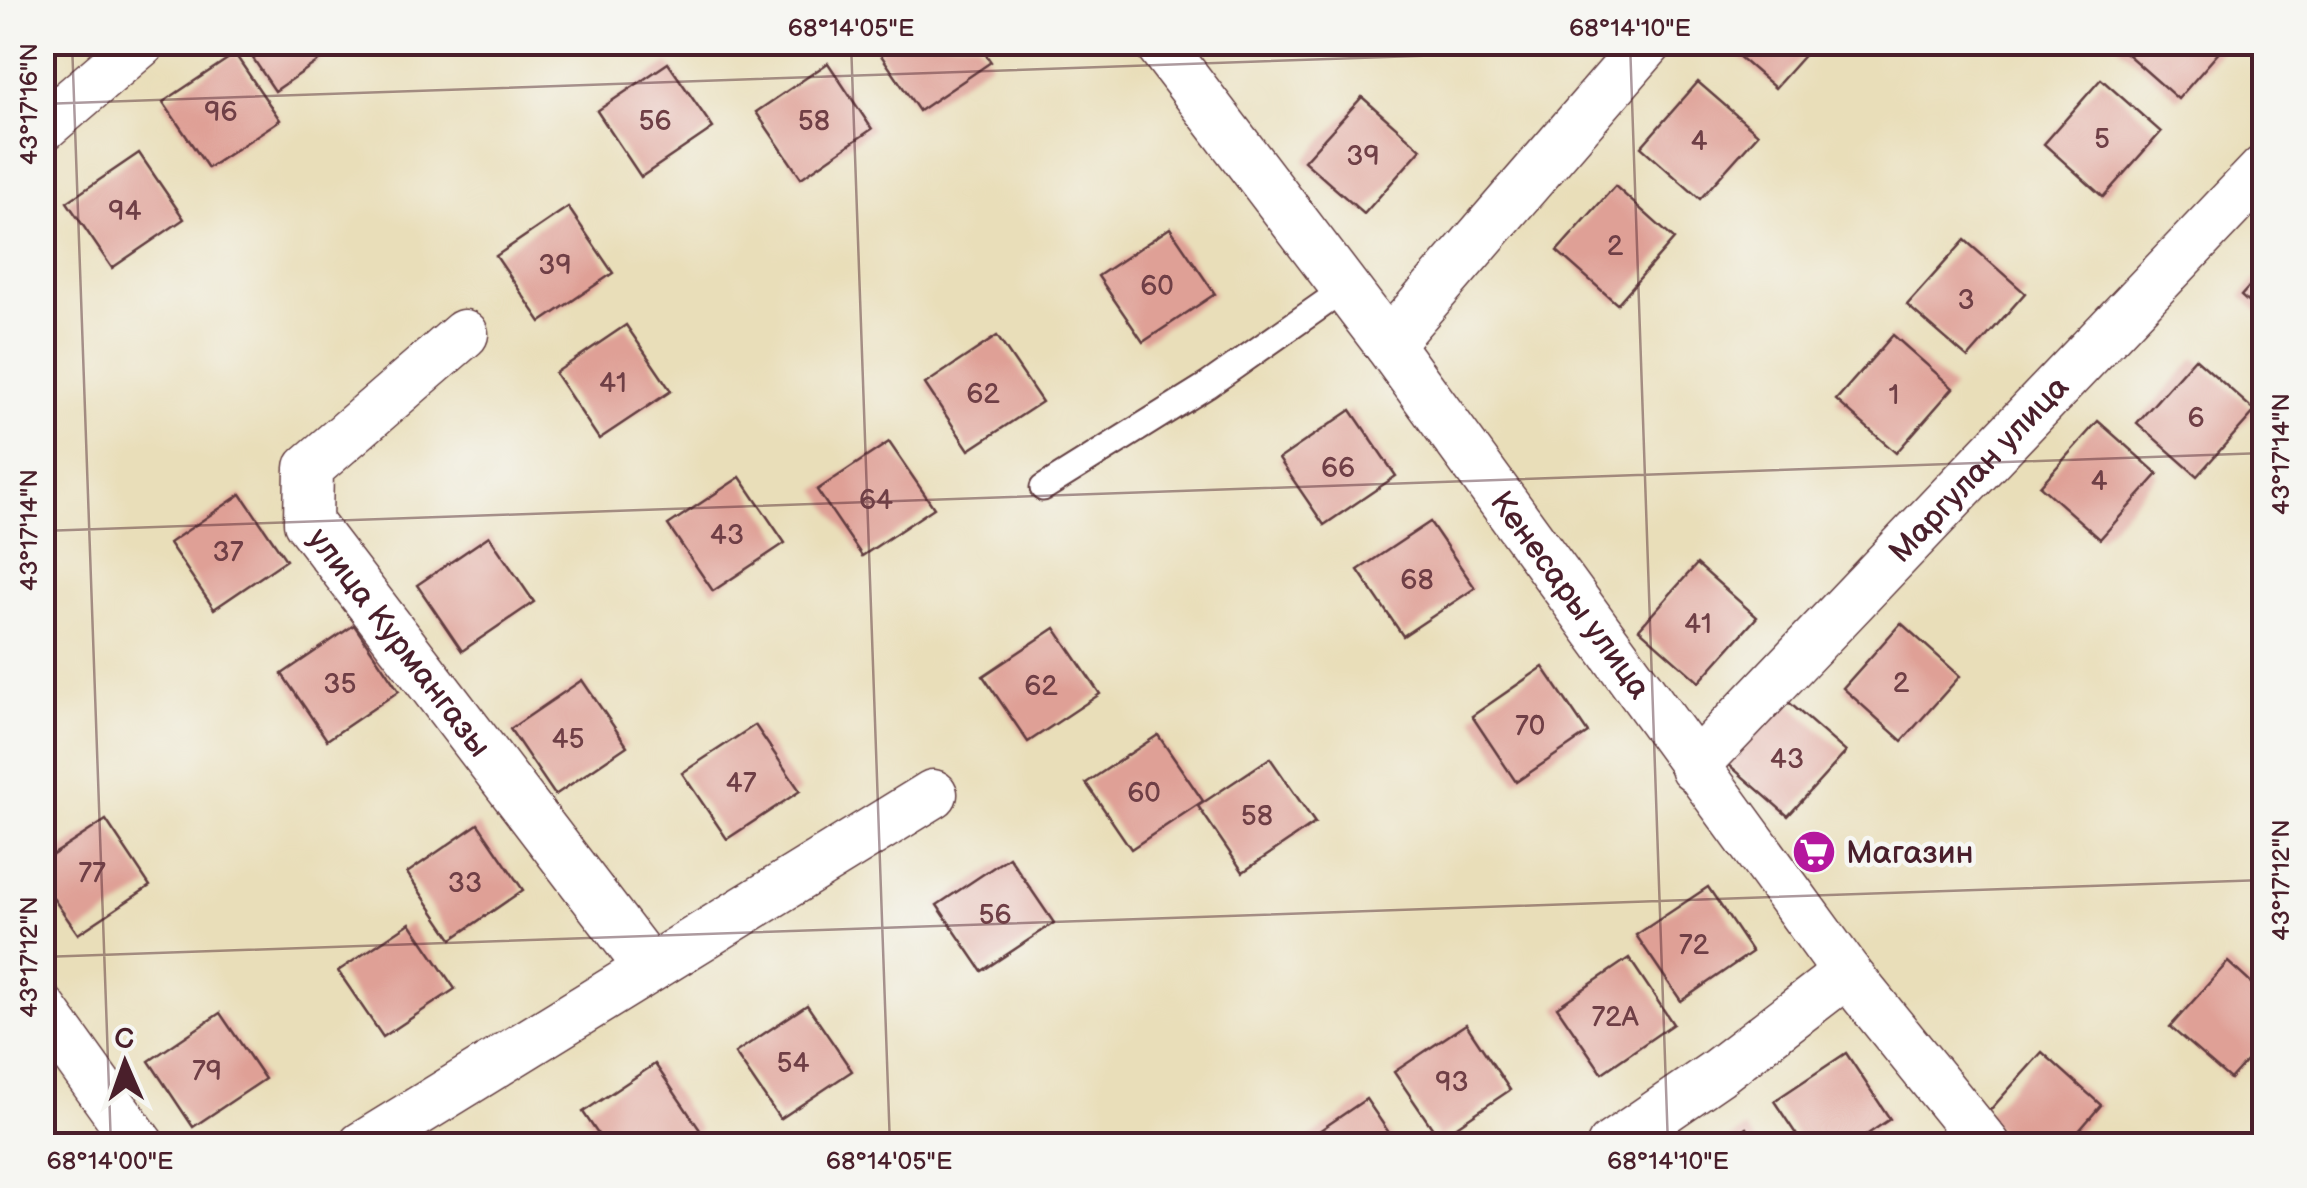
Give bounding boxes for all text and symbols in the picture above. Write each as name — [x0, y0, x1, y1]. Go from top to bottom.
text: 68°14'05"E — [788, 13, 914, 44]
text: 68°14'10"E — [1569, 13, 1691, 44]
text: 43°17'16"N — [14, 43, 45, 165]
house number: 96 — [204, 96, 238, 129]
house number: 56 — [638, 105, 672, 138]
house number: 58 — [798, 105, 830, 138]
house number: 5 — [2094, 123, 2110, 156]
house number: 4 — [1690, 125, 1708, 158]
house number: 39 — [1346, 140, 1380, 173]
house number: 94 — [108, 195, 142, 228]
house number: 2 — [1607, 230, 1624, 263]
house number: 39 — [538, 249, 572, 282]
house number: 60 — [1140, 270, 1174, 303]
house number: 3 — [1957, 284, 1975, 317]
house number: 41 — [599, 367, 627, 400]
street label: Маргулан улица — [1881, 368, 2078, 571]
house number: 62 — [966, 378, 1000, 411]
house number: 1 — [1889, 379, 1899, 412]
text: 43°17'14"N — [2266, 393, 2297, 515]
house number: 6 — [2187, 402, 2205, 435]
house number: 66 — [1321, 452, 1355, 485]
house number: 4 — [2090, 465, 2108, 498]
text: 43°17'14"N — [14, 469, 45, 591]
house number: 64 — [859, 484, 893, 517]
street label: Кенесары улица — [1481, 484, 1658, 707]
house number: 43 — [710, 519, 744, 552]
street label: улица Курмангазы — [299, 521, 498, 765]
house number: 37 — [213, 536, 244, 569]
house number: 68 — [1400, 564, 1434, 597]
house number: 41 — [1684, 608, 1712, 641]
house number: 2 — [1893, 667, 1910, 700]
house number: 35 — [323, 668, 357, 701]
house number: 62 — [1024, 670, 1058, 703]
house number: 70 — [1515, 710, 1545, 743]
house number: 45 — [551, 723, 585, 756]
house number: 43 — [1770, 743, 1804, 776]
house number: 47 — [726, 767, 757, 800]
house number: 60 — [1127, 777, 1161, 810]
house number: 58 — [1241, 800, 1273, 833]
text: 43°17'12"N — [2266, 819, 2297, 941]
supermarket icon: Магазин — [1791, 829, 1837, 875]
place label: Магазин — [1846, 834, 1974, 873]
house number: 77 — [78, 857, 106, 890]
house number: 33 — [448, 867, 482, 900]
text: 43°17'12"N — [14, 896, 45, 1018]
house number: 56 — [978, 899, 1012, 932]
house number: 72 — [1679, 929, 1710, 962]
house number: 72А — [1591, 1001, 1640, 1034]
north arrow — [75, 1013, 175, 1113]
text: С — [114, 1023, 135, 1056]
house number: 54 — [776, 1047, 810, 1080]
house number: 79 — [192, 1055, 222, 1088]
house number: 93 — [1435, 1066, 1469, 1099]
text: 68°14'00"E — [46, 1146, 174, 1177]
text: 68°14'05"E — [826, 1146, 952, 1177]
text: 68°14'10"E — [1607, 1146, 1729, 1177]

